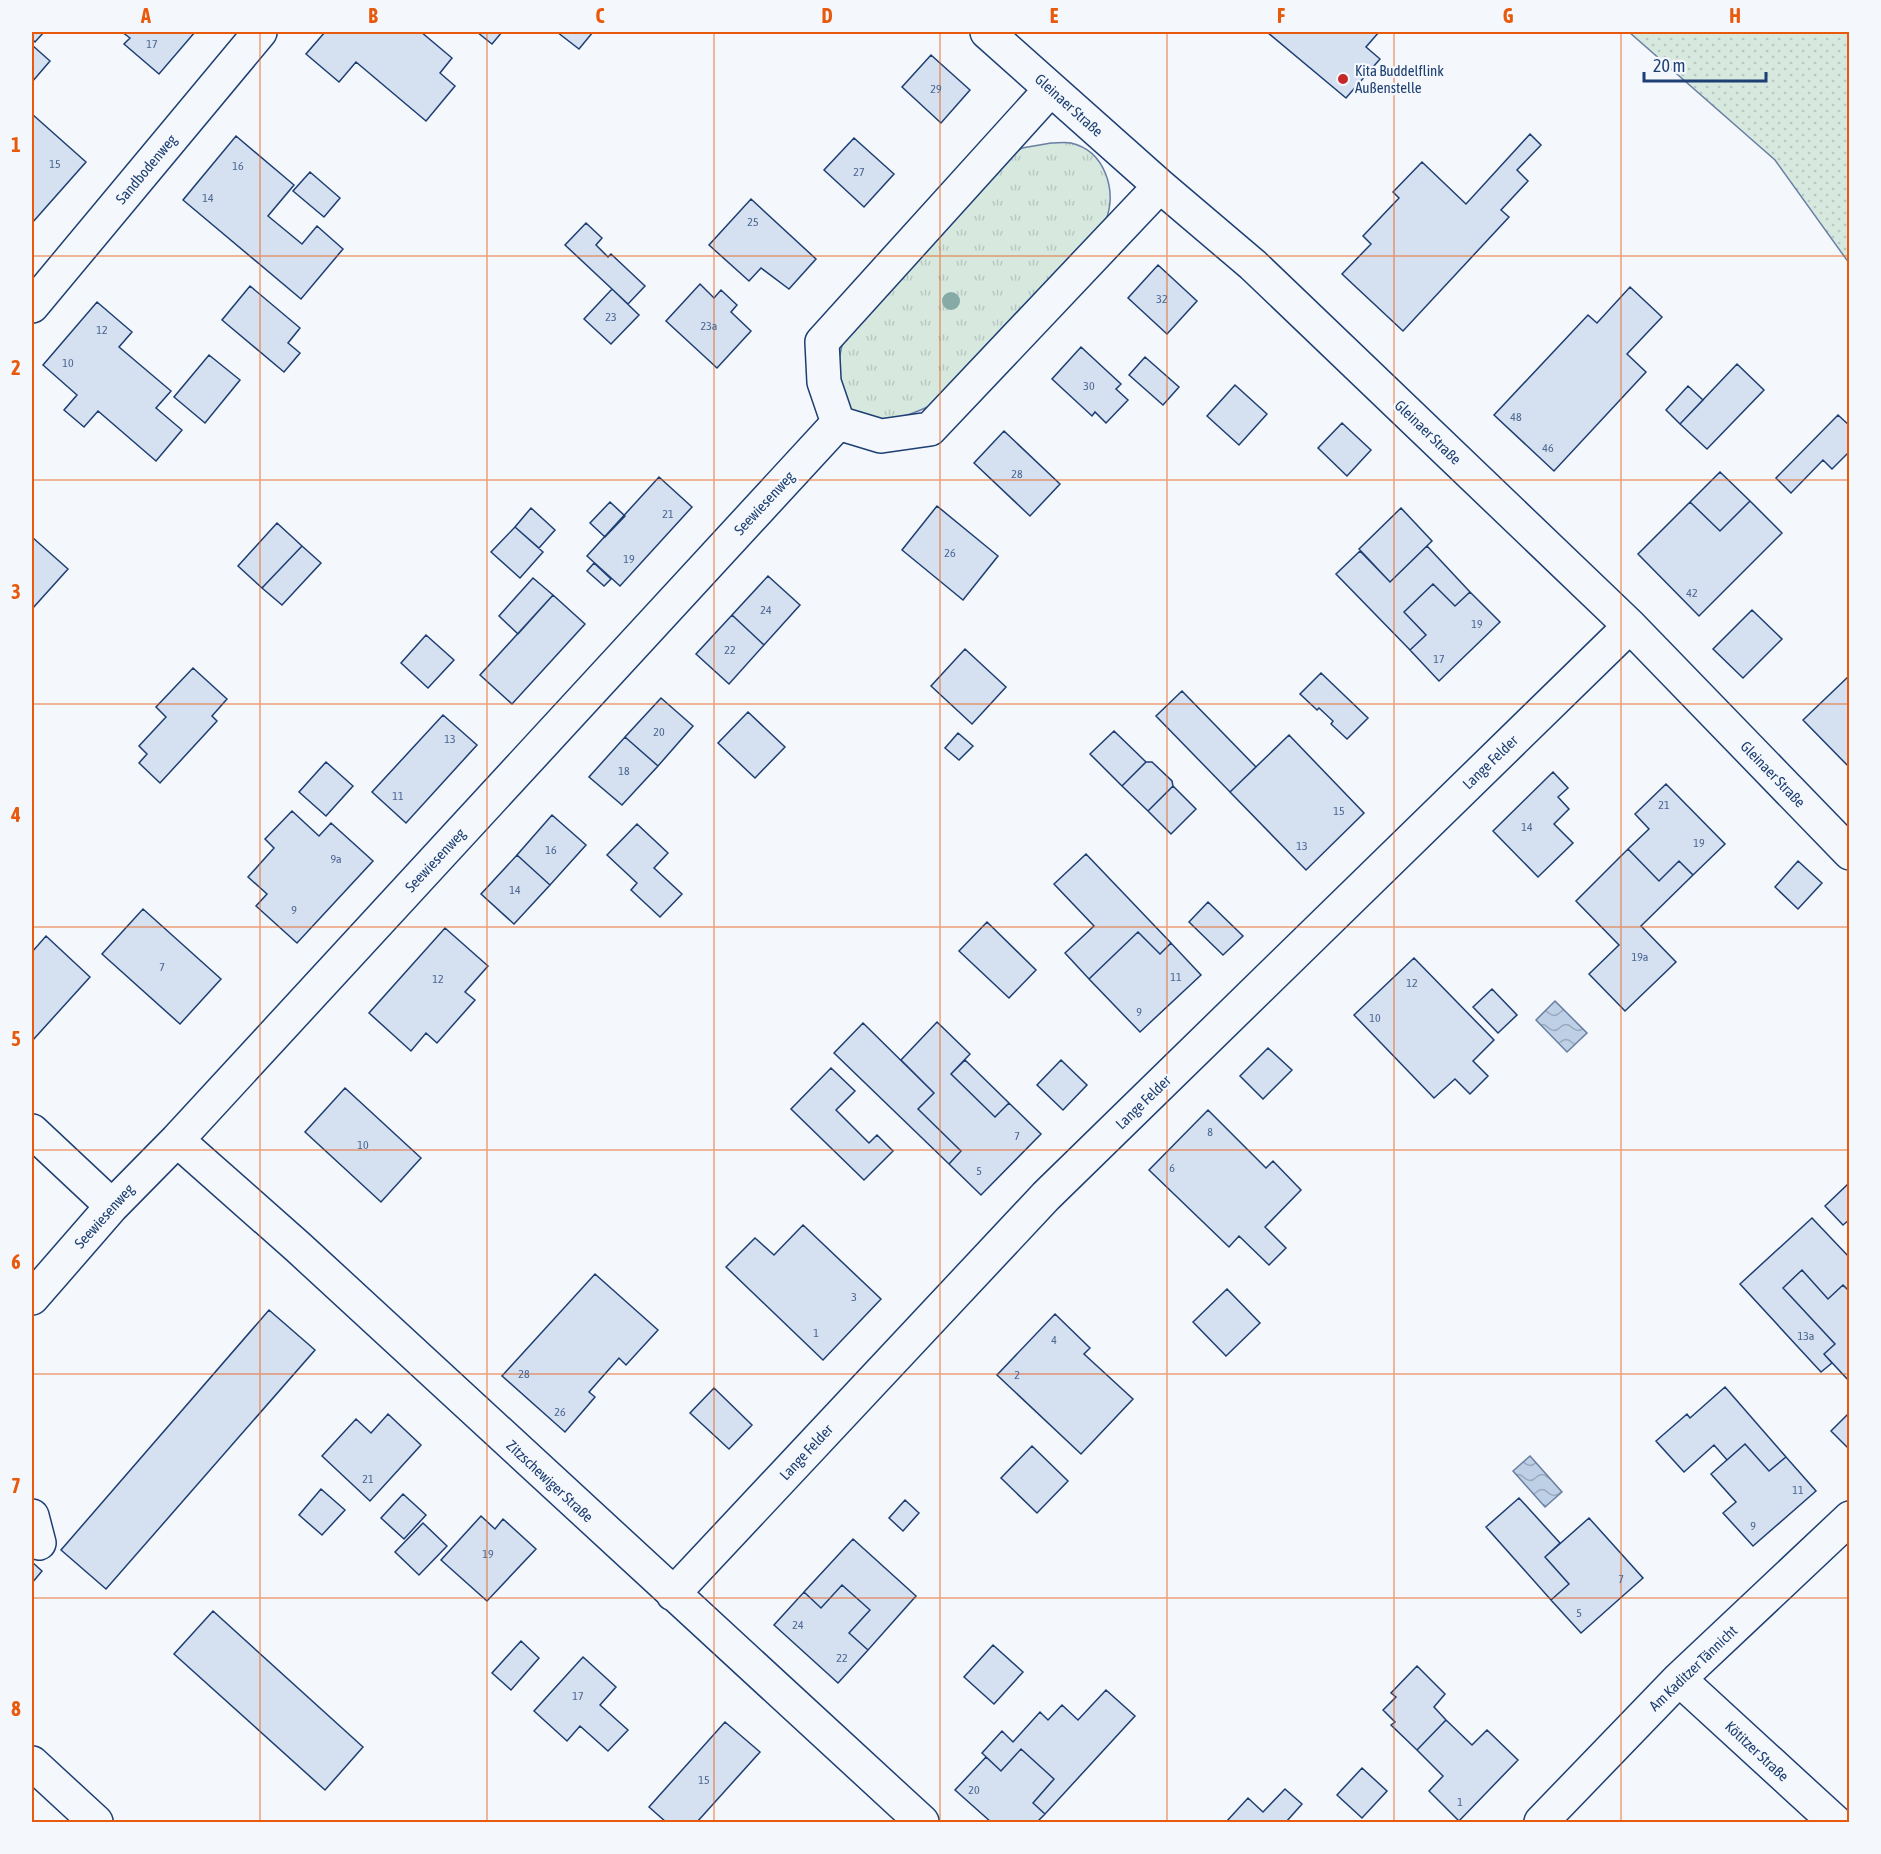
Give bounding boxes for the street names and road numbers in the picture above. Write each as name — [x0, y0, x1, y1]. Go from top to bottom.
street label: Gleinaer Straße — [1032, 70, 1106, 140]
street label: Sandbodenweg — [112, 131, 180, 207]
street label: Gleinaer Straße — [1391, 396, 1465, 468]
street label: Seewiesenweg — [730, 467, 798, 538]
street label: Lange Felder — [1459, 731, 1521, 792]
street label: Gleinaer Straße — [1737, 737, 1809, 811]
street label: Seewiesenweg — [401, 824, 469, 895]
street label: Lange Felder — [1112, 1071, 1174, 1132]
street label: Seewiesenweg — [71, 1180, 138, 1252]
street label: Lange Felder — [776, 1420, 836, 1483]
street label: Zitzschewiger Straße — [503, 1437, 597, 1526]
street label: Am Kaditzer Tännicht — [1646, 1622, 1740, 1714]
street label: Kötitzer Straße — [1722, 1717, 1792, 1785]

